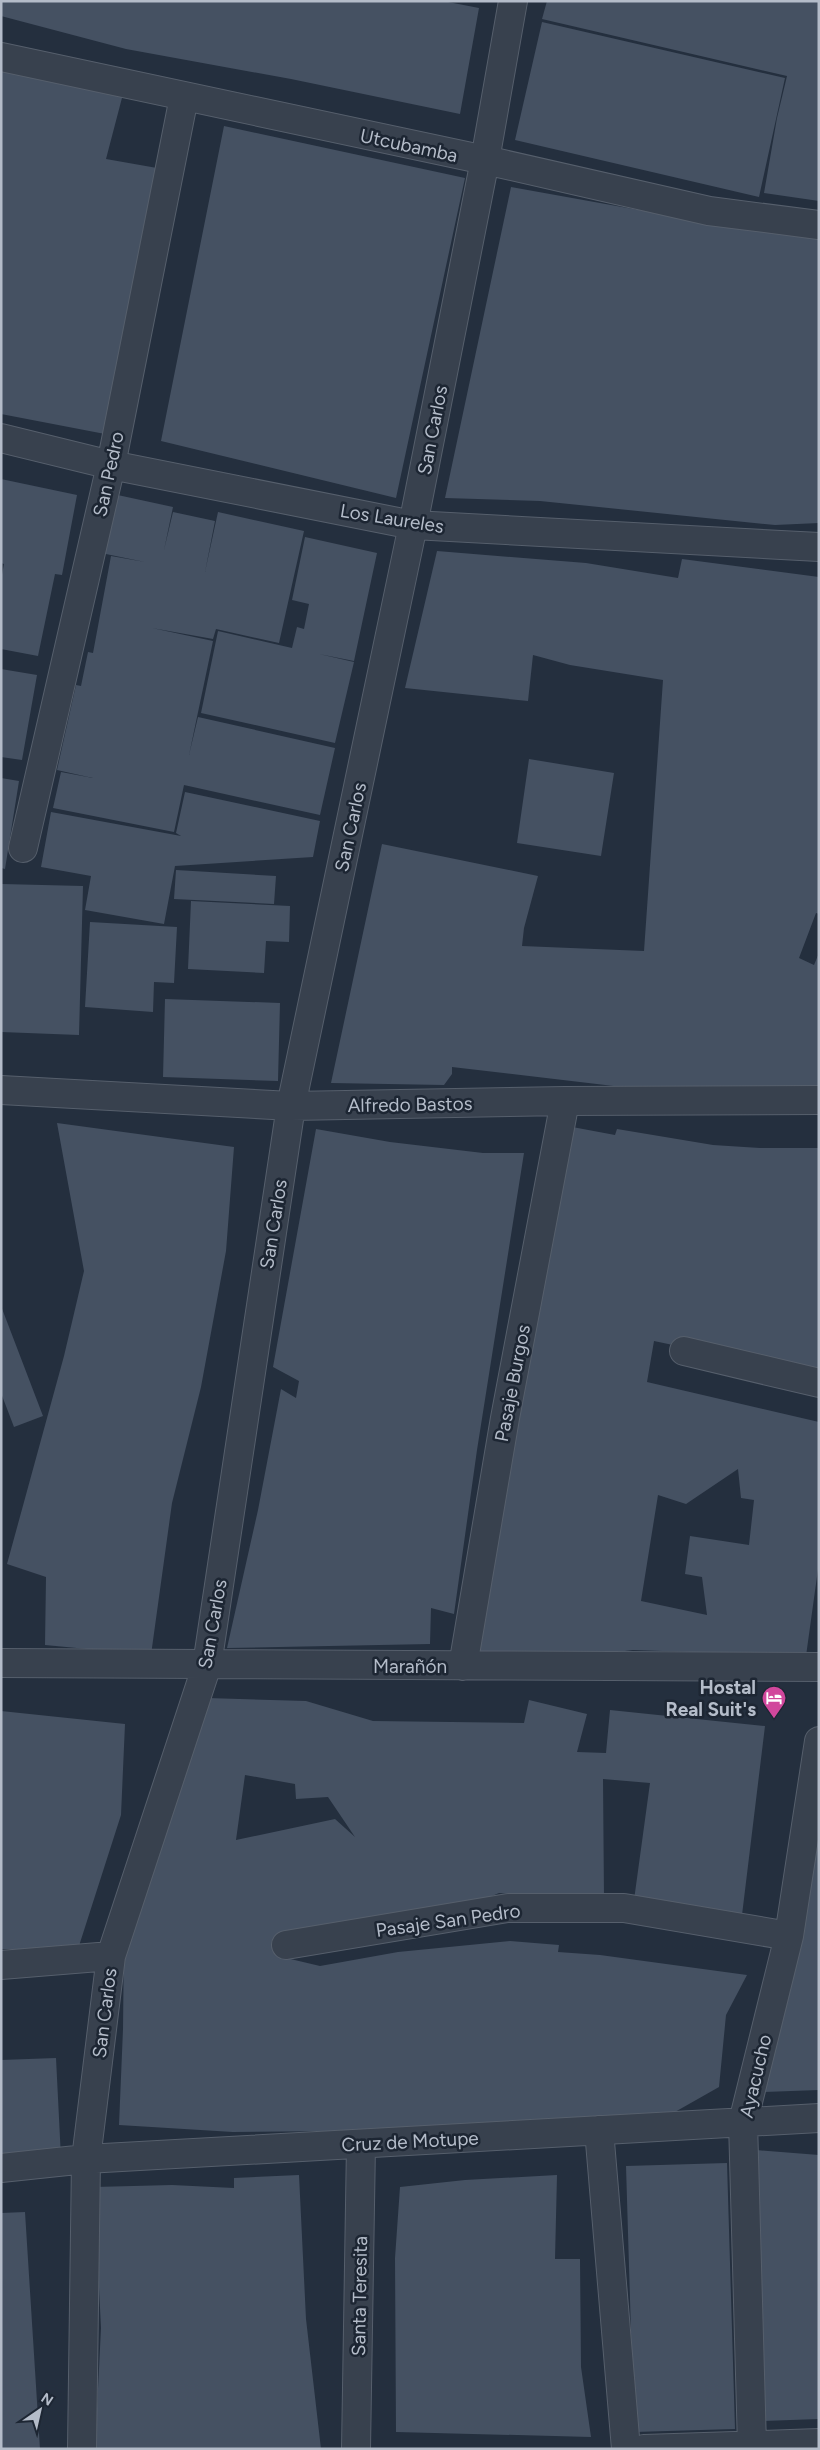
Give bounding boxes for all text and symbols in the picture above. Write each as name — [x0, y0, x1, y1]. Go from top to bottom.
street label: Utcubamba — [358, 124, 460, 167]
street label: San Carlos — [413, 383, 452, 477]
street label: San Pedro — [88, 429, 129, 519]
street label: Los Laureles — [338, 499, 446, 538]
street label: San Carlos — [330, 780, 371, 874]
street label: Alfredo Bastos — [347, 1092, 473, 1117]
street label: San Carlos — [255, 1177, 292, 1271]
street label: Pasaje Burgos — [490, 1322, 535, 1444]
street label: San Carlos — [193, 1577, 232, 1671]
street label: Marañón — [373, 1655, 447, 1678]
place label: Hostal Real Suit's — [665, 1676, 756, 1721]
hotel icon: Hostal Real Suit's — [761, 1685, 787, 1719]
street label: Pasaje San Pedro — [374, 1899, 522, 1942]
street label: San Carlos — [88, 1967, 121, 2059]
street label: Ayacucho — [735, 2032, 776, 2120]
street label: Cruz de Motupe — [341, 2126, 479, 2157]
street label: Santa Teresita — [347, 2236, 372, 2356]
north arrow — [15, 2385, 65, 2435]
text: N — [38, 2390, 56, 2410]

